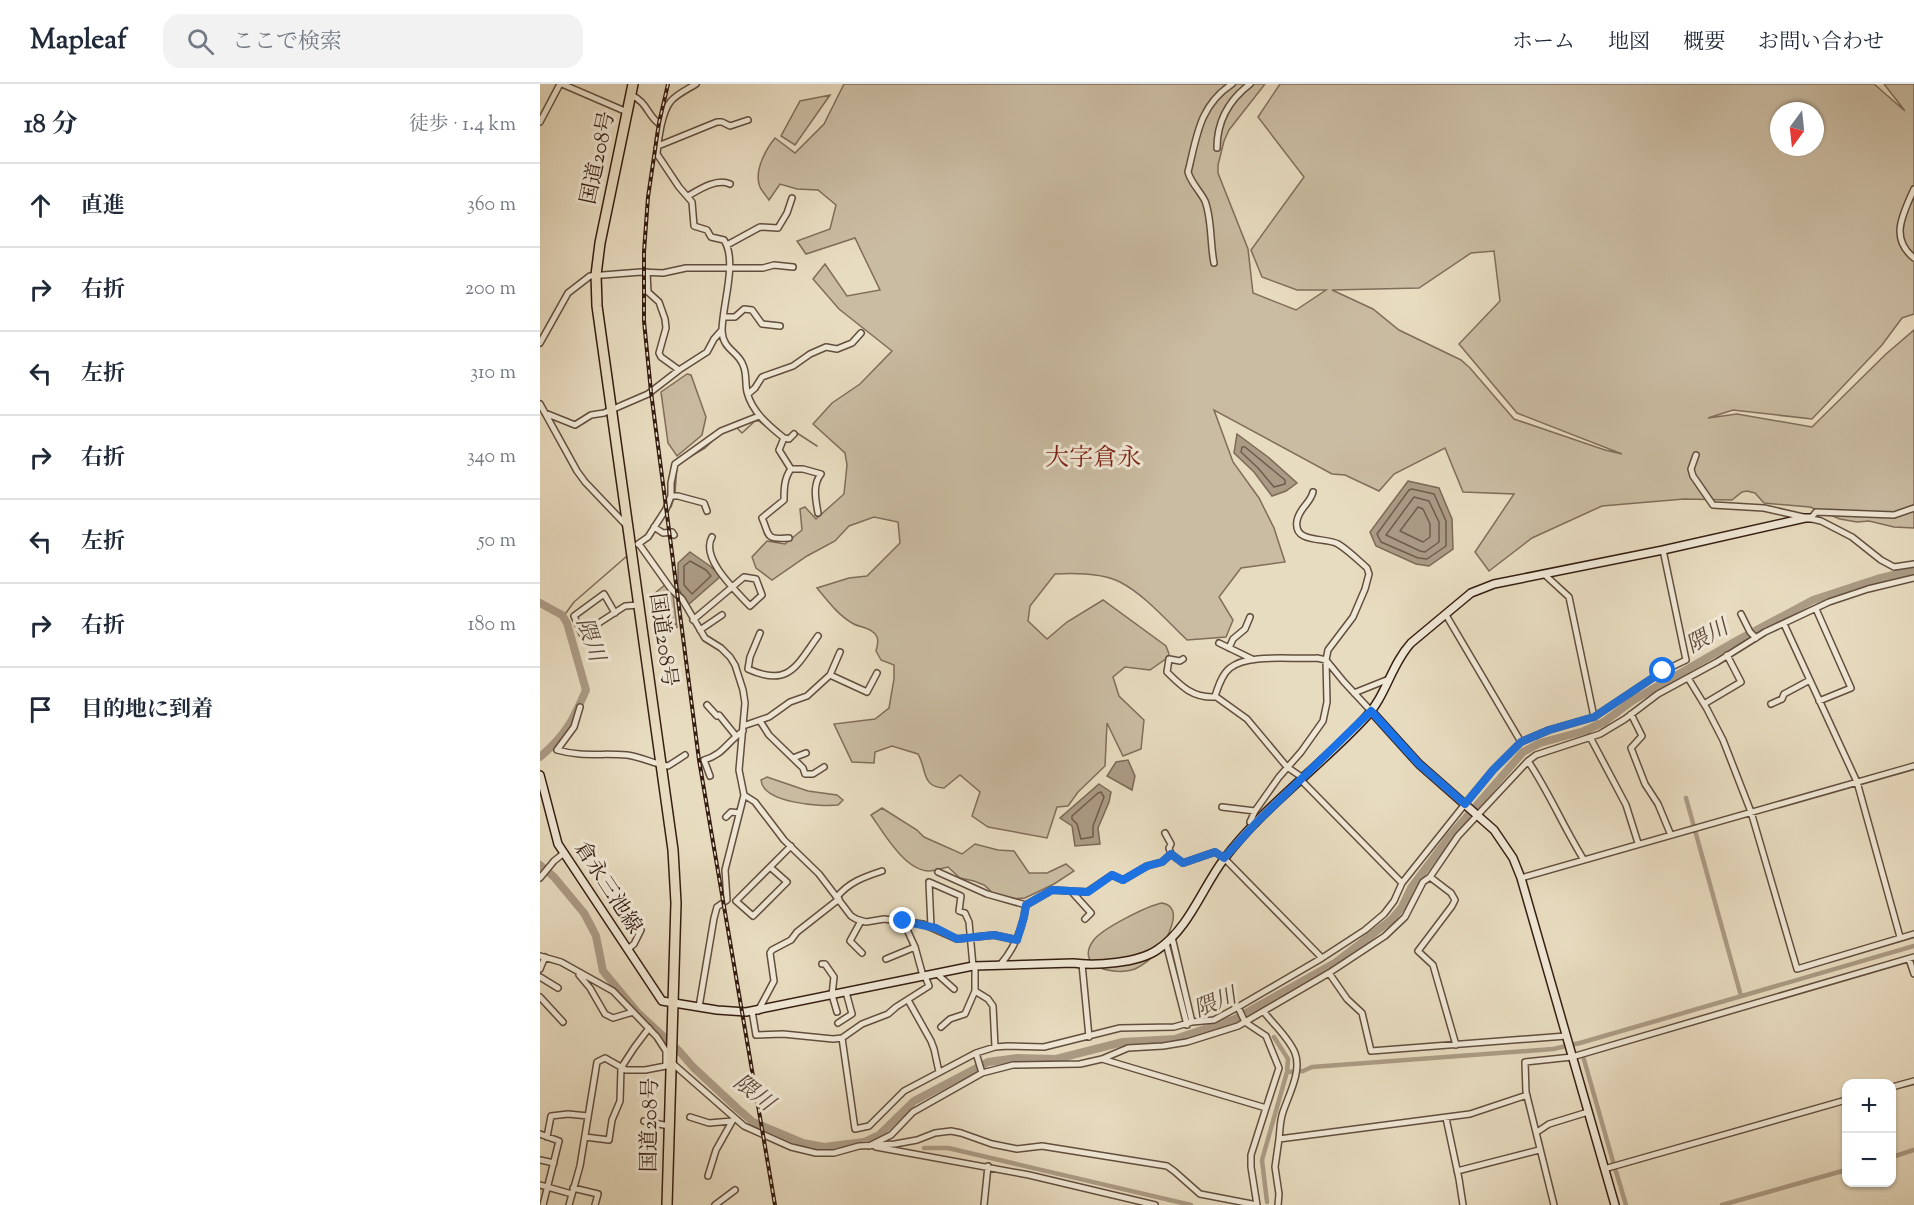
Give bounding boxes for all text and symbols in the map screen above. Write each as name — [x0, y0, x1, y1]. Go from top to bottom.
search box — [163, 14, 583, 68]
text: Mapleaf — [30, 21, 127, 61]
icon: search — [184, 25, 217, 58]
text: ここで検索 — [232, 27, 342, 59]
text: ホーム — [1512, 28, 1575, 58]
text: 地図 — [1608, 28, 1650, 58]
text: 概要 — [1683, 28, 1725, 58]
text: お問い合わせ — [1758, 28, 1884, 58]
north arrow — [1770, 102, 1824, 156]
text: 18 分 — [24, 107, 77, 144]
street label: 国道208号 — [575, 109, 623, 207]
text: 徒歩 · 1.4 km — [409, 111, 516, 140]
icon: ahead — [24, 189, 57, 222]
text: 直進 — [81, 191, 125, 223]
text: 360 m — [467, 191, 516, 220]
icon: right — [24, 273, 57, 306]
text: 右折 — [81, 275, 125, 307]
text: 200 m — [465, 275, 516, 304]
icon: left — [24, 357, 57, 390]
text: 左折 — [81, 359, 125, 391]
text: 310 m — [470, 359, 516, 388]
icon: right — [24, 441, 57, 474]
district label: 大字倉永 — [1045, 442, 1141, 476]
text: 右折 — [81, 443, 125, 475]
text: 340 m — [467, 443, 516, 472]
icon: left — [24, 525, 57, 558]
text: 左折 — [81, 527, 125, 559]
text: 50 m — [478, 527, 516, 556]
street label: 国道208号 — [641, 591, 683, 689]
icon: right — [24, 609, 57, 642]
text: 右折 — [81, 611, 125, 643]
text: 180 m — [468, 611, 516, 640]
water label: 隈川 — [1681, 612, 1737, 663]
water label: 隈川 — [567, 614, 612, 668]
route start — [1649, 657, 1675, 683]
icon: arrive — [24, 693, 57, 726]
text: 目的地に到着 — [81, 695, 213, 727]
street label: 倉永三池線 — [566, 836, 648, 940]
route end — [889, 907, 915, 933]
water label: 隈川 — [1190, 980, 1244, 1027]
water label: 隈川 — [726, 1068, 782, 1121]
street label: 国道208号 — [635, 1078, 667, 1172]
map controls — [1842, 1079, 1896, 1187]
button: + — [1842, 1079, 1896, 1133]
button: − — [1842, 1133, 1896, 1187]

